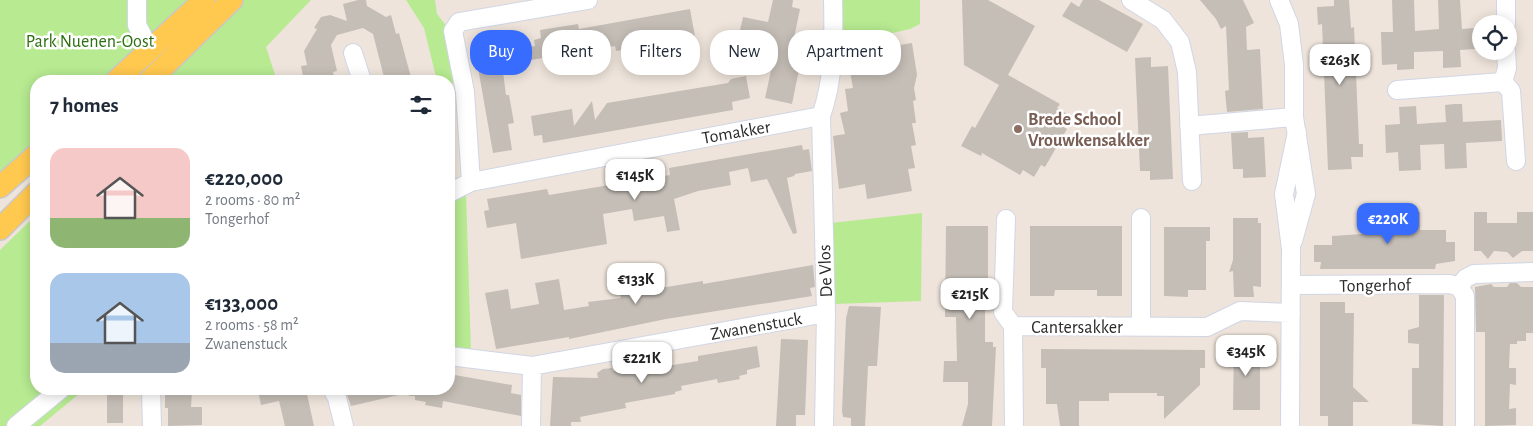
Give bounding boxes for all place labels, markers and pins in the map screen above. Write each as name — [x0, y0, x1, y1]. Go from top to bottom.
pin: €263K — [1305, 44, 1375, 86]
place label: Brede School Vrouwkensakker — [1028, 111, 1150, 150]
marker: Brede School Vrouwkensakker — [1012, 123, 1024, 135]
pin: €145K — [600, 158, 670, 201]
pin: €220K — [1353, 202, 1423, 245]
pin: €133K — [601, 262, 671, 305]
pin: €215K — [935, 278, 1005, 320]
pin: €345K — [1211, 334, 1281, 377]
pin: €221K — [607, 342, 677, 384]

